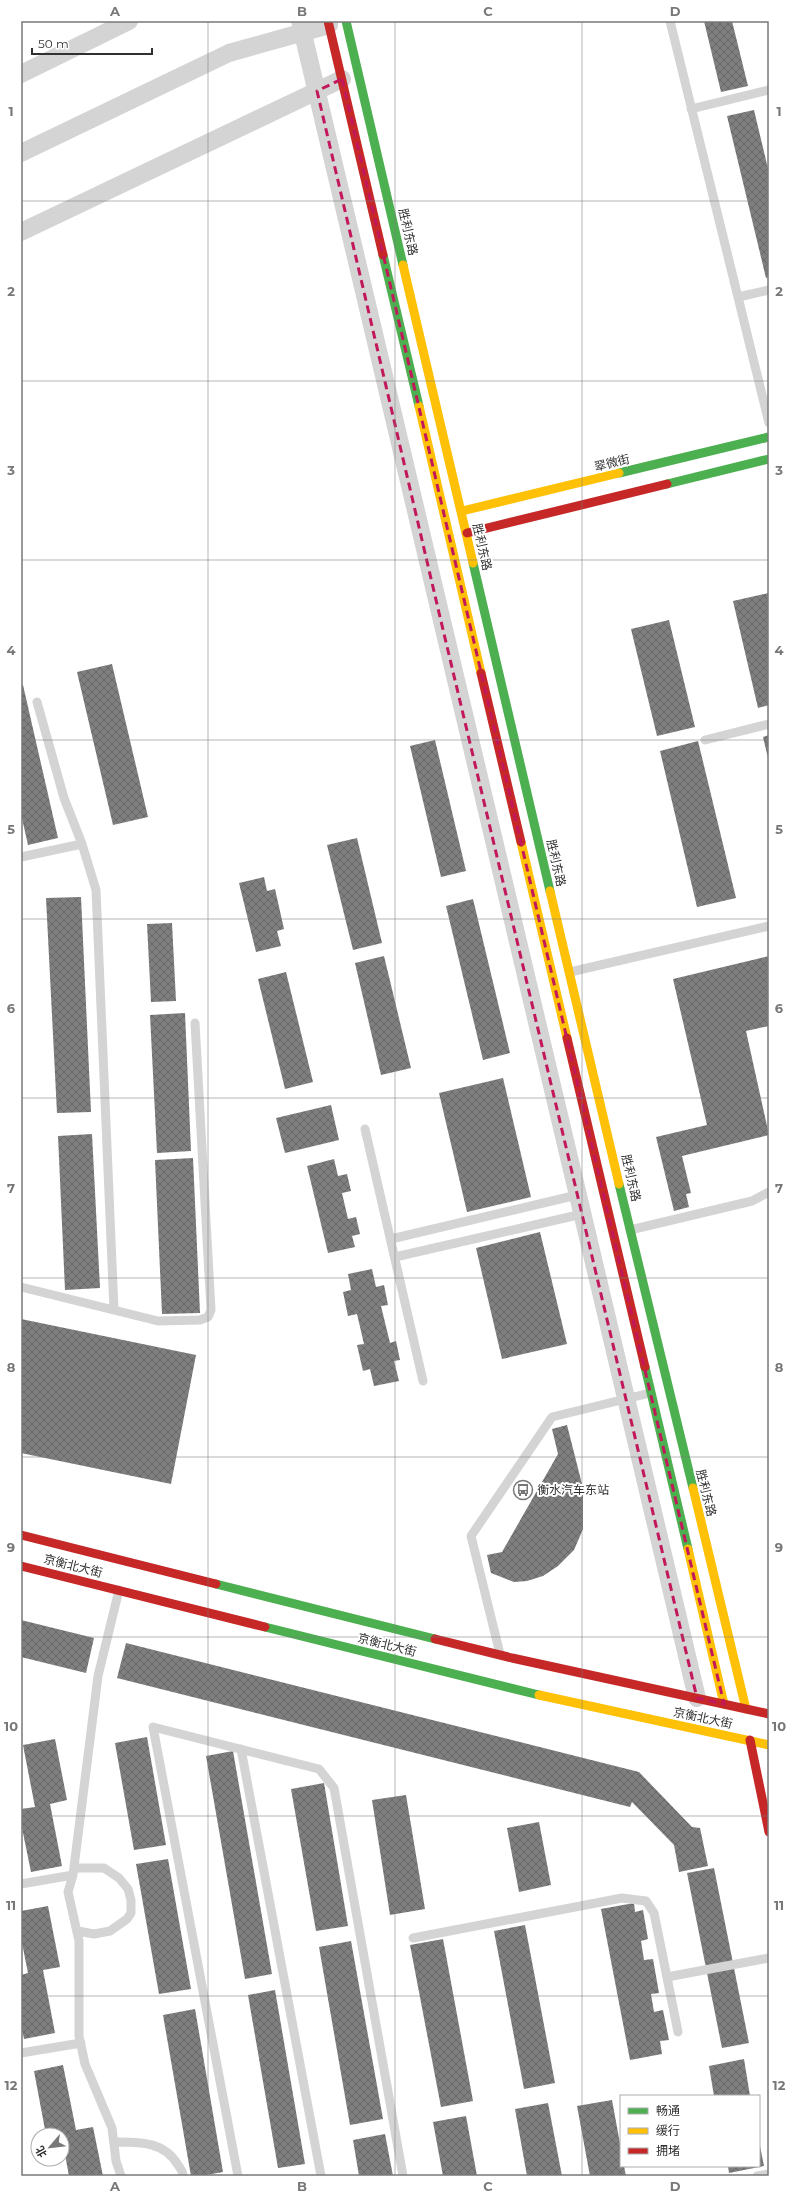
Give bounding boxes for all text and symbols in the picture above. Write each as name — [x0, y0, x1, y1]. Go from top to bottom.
text: A — [109, 3, 121, 19]
text: B — [297, 3, 307, 19]
text: C — [483, 3, 493, 19]
text: D — [670, 3, 681, 19]
scale bar — [32, 30, 152, 56]
text: 50 m — [38, 36, 69, 51]
text: 1 — [8, 103, 14, 119]
text: 1 — [776, 103, 782, 119]
street label: 胜利东路 — [396, 207, 421, 257]
text: 2 — [7, 283, 15, 299]
text: 2 — [775, 283, 783, 299]
street label: 翠微街 — [593, 451, 631, 474]
text: 3 — [6, 462, 15, 478]
text: 3 — [774, 462, 783, 478]
street label: 胜利东路 — [470, 522, 495, 572]
text: 4 — [7, 642, 16, 658]
text: 4 — [775, 642, 784, 658]
text: 5 — [7, 821, 15, 837]
text: 5 — [775, 821, 783, 837]
street label: 胜利东路 — [544, 838, 569, 888]
text: 6 — [7, 1000, 16, 1016]
text: 6 — [775, 1000, 784, 1016]
street label: 胜利东路 — [619, 1153, 644, 1203]
text: 7 — [7, 1180, 15, 1196]
text: 7 — [775, 1180, 783, 1196]
text: 8 — [7, 1359, 16, 1375]
text: 8 — [775, 1359, 784, 1375]
street label: 胜利东路 — [693, 1468, 720, 1518]
bus stop icon: 衡水汽车东站 — [512, 1479, 534, 1501]
place label: 衡水汽车东站 — [537, 1482, 609, 1497]
text: 9 — [7, 1539, 15, 1555]
text: 9 — [775, 1539, 783, 1555]
street label: 京衡北大街 — [42, 1551, 104, 1580]
street label: 京衡北大街 — [356, 1630, 418, 1659]
street label: 京衡北大街 — [672, 1704, 734, 1731]
text: 10 — [4, 1718, 18, 1734]
text: 10 — [772, 1718, 786, 1734]
text: 11 — [6, 1897, 16, 1913]
text: 11 — [774, 1897, 784, 1913]
text: 12 — [5, 2077, 18, 2093]
text: 12 — [773, 2077, 786, 2093]
legend — [620, 2095, 760, 2167]
text: 畅通 — [656, 2103, 680, 2118]
text: 缓行 — [656, 2123, 680, 2138]
north arrow — [30, 2127, 70, 2167]
text: 拥堵 — [656, 2143, 680, 2158]
text: 北 — [32, 2144, 50, 2160]
text: A — [109, 2178, 121, 2194]
text: B — [297, 2178, 307, 2194]
text: C — [483, 2178, 493, 2194]
text: D — [670, 2178, 681, 2194]

